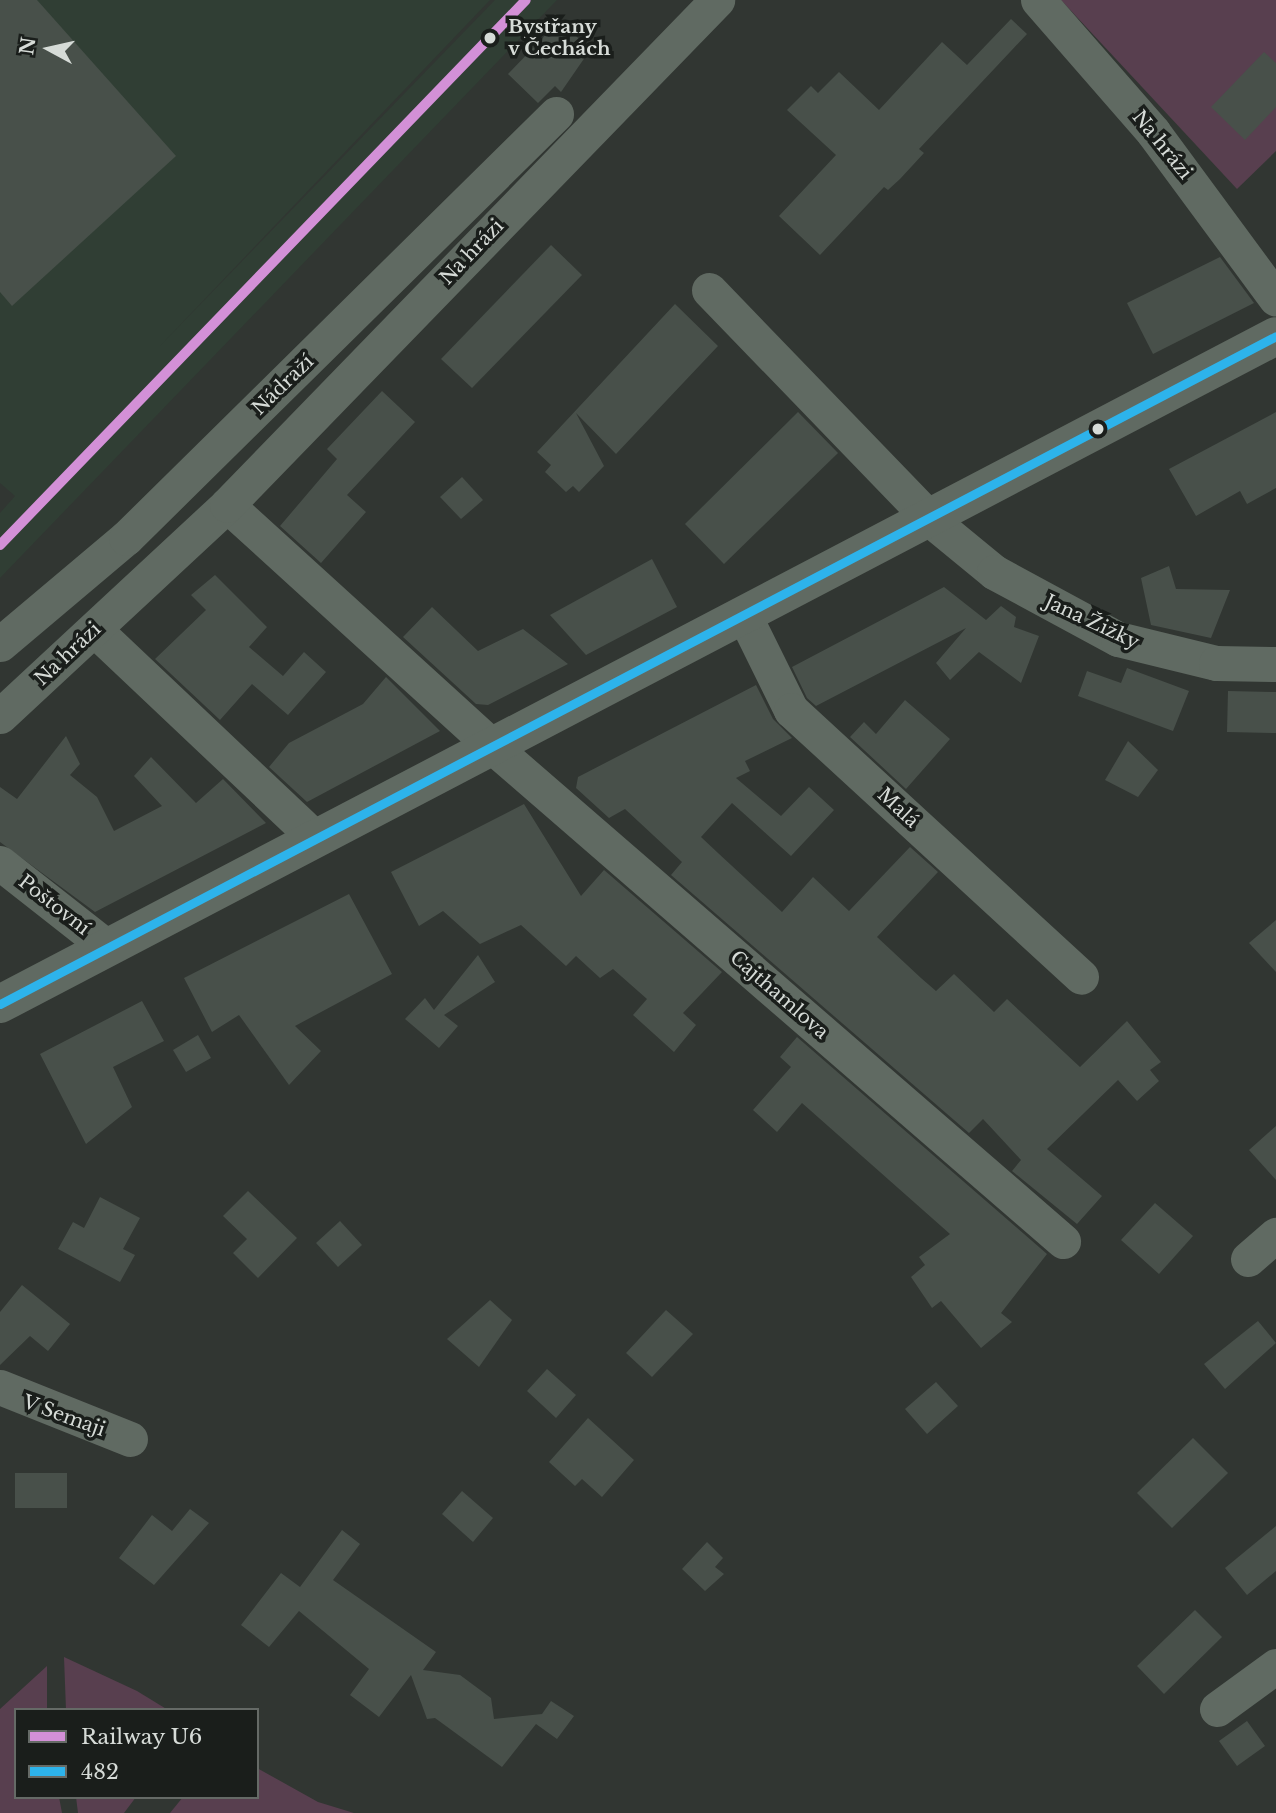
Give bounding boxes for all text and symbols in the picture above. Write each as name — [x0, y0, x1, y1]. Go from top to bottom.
north arrow — [14, 14, 84, 84]
place label: Bystřany v Čechách — [508, 16, 611, 60]
marker: Bystřany v Čechách — [479, 27, 501, 49]
text: N — [15, 36, 40, 56]
street label: Na hrázi — [1127, 106, 1197, 184]
street label: Na hrázi — [435, 215, 509, 289]
street label: Nádraží — [248, 350, 318, 420]
unlabelled marker — [1091, 422, 1105, 436]
street label: Jana Žižky — [1041, 590, 1143, 654]
street label: Na hrázi — [30, 618, 106, 690]
street label: Malá — [873, 783, 923, 833]
street label: Poštovní — [14, 870, 94, 940]
street label: Cajthamlova — [725, 946, 833, 1044]
street label: V Semaji — [19, 1390, 109, 1442]
legend — [14, 1708, 259, 1799]
text: Railway U6 — [81, 1724, 202, 1750]
text: 482 — [81, 1759, 119, 1785]

